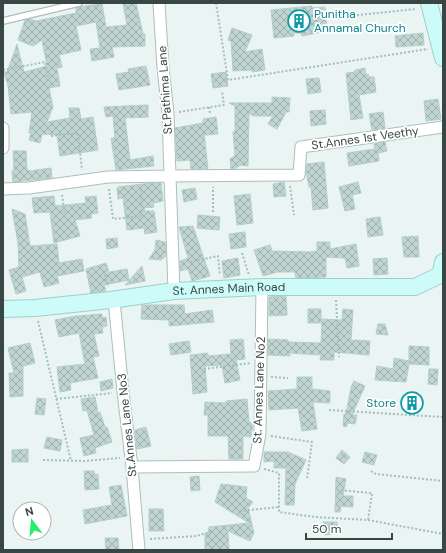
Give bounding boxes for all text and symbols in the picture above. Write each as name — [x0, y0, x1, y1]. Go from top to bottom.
place label: Punitha Annamal Church — [314, 6, 406, 36]
building icon: Punitha Annamal Church — [286, 8, 312, 34]
street label: St.Pathima Lane — [154, 45, 176, 135]
street label: St.Annes 1st Veethy — [310, 123, 420, 153]
street label: St. Annes Main Road — [172, 279, 285, 299]
street label: St. Annes Lane No2 — [249, 336, 269, 444]
street label: St.Annes Lane No3 — [114, 372, 140, 478]
building icon: Store — [399, 390, 425, 416]
place label: Store — [366, 395, 396, 411]
north arrow — [12, 501, 52, 541]
text: N — [23, 504, 35, 519]
scale bar — [306, 515, 392, 541]
text: 50 m — [312, 521, 341, 537]

